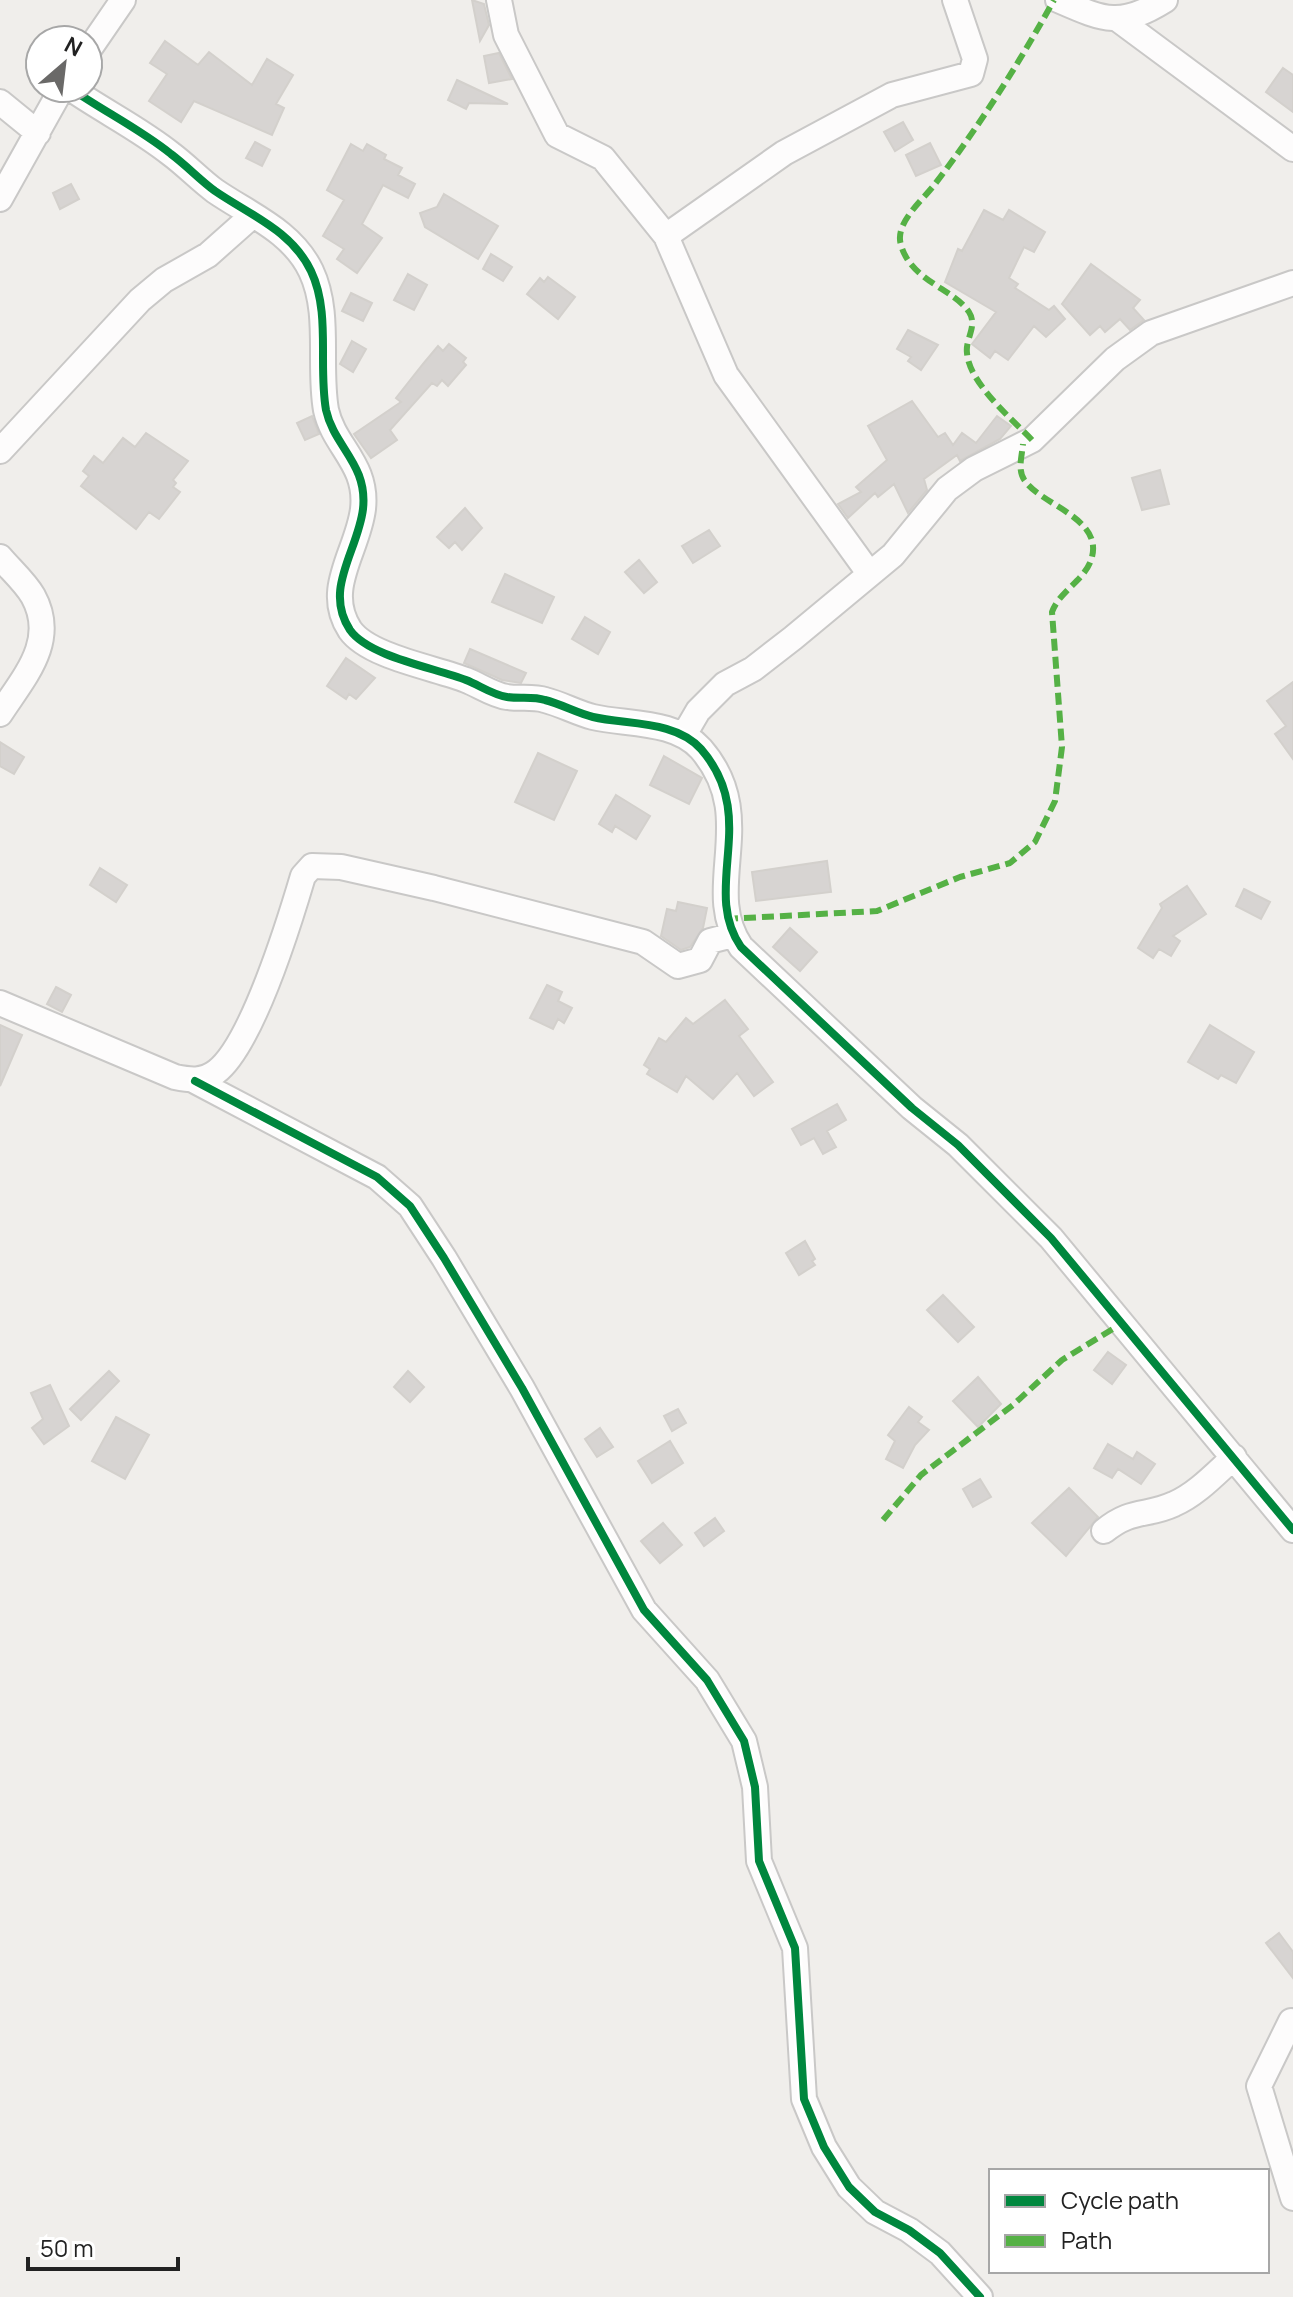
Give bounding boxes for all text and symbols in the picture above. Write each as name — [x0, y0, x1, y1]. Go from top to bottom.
north arrow — [24, 24, 104, 104]
text: N — [59, 29, 87, 63]
legend — [989, 2169, 1269, 2273]
text: Cycle path — [1061, 2183, 1179, 2216]
scale bar — [28, 2221, 178, 2271]
text: Path — [1061, 2223, 1112, 2256]
text: 50 m — [40, 2231, 94, 2264]

